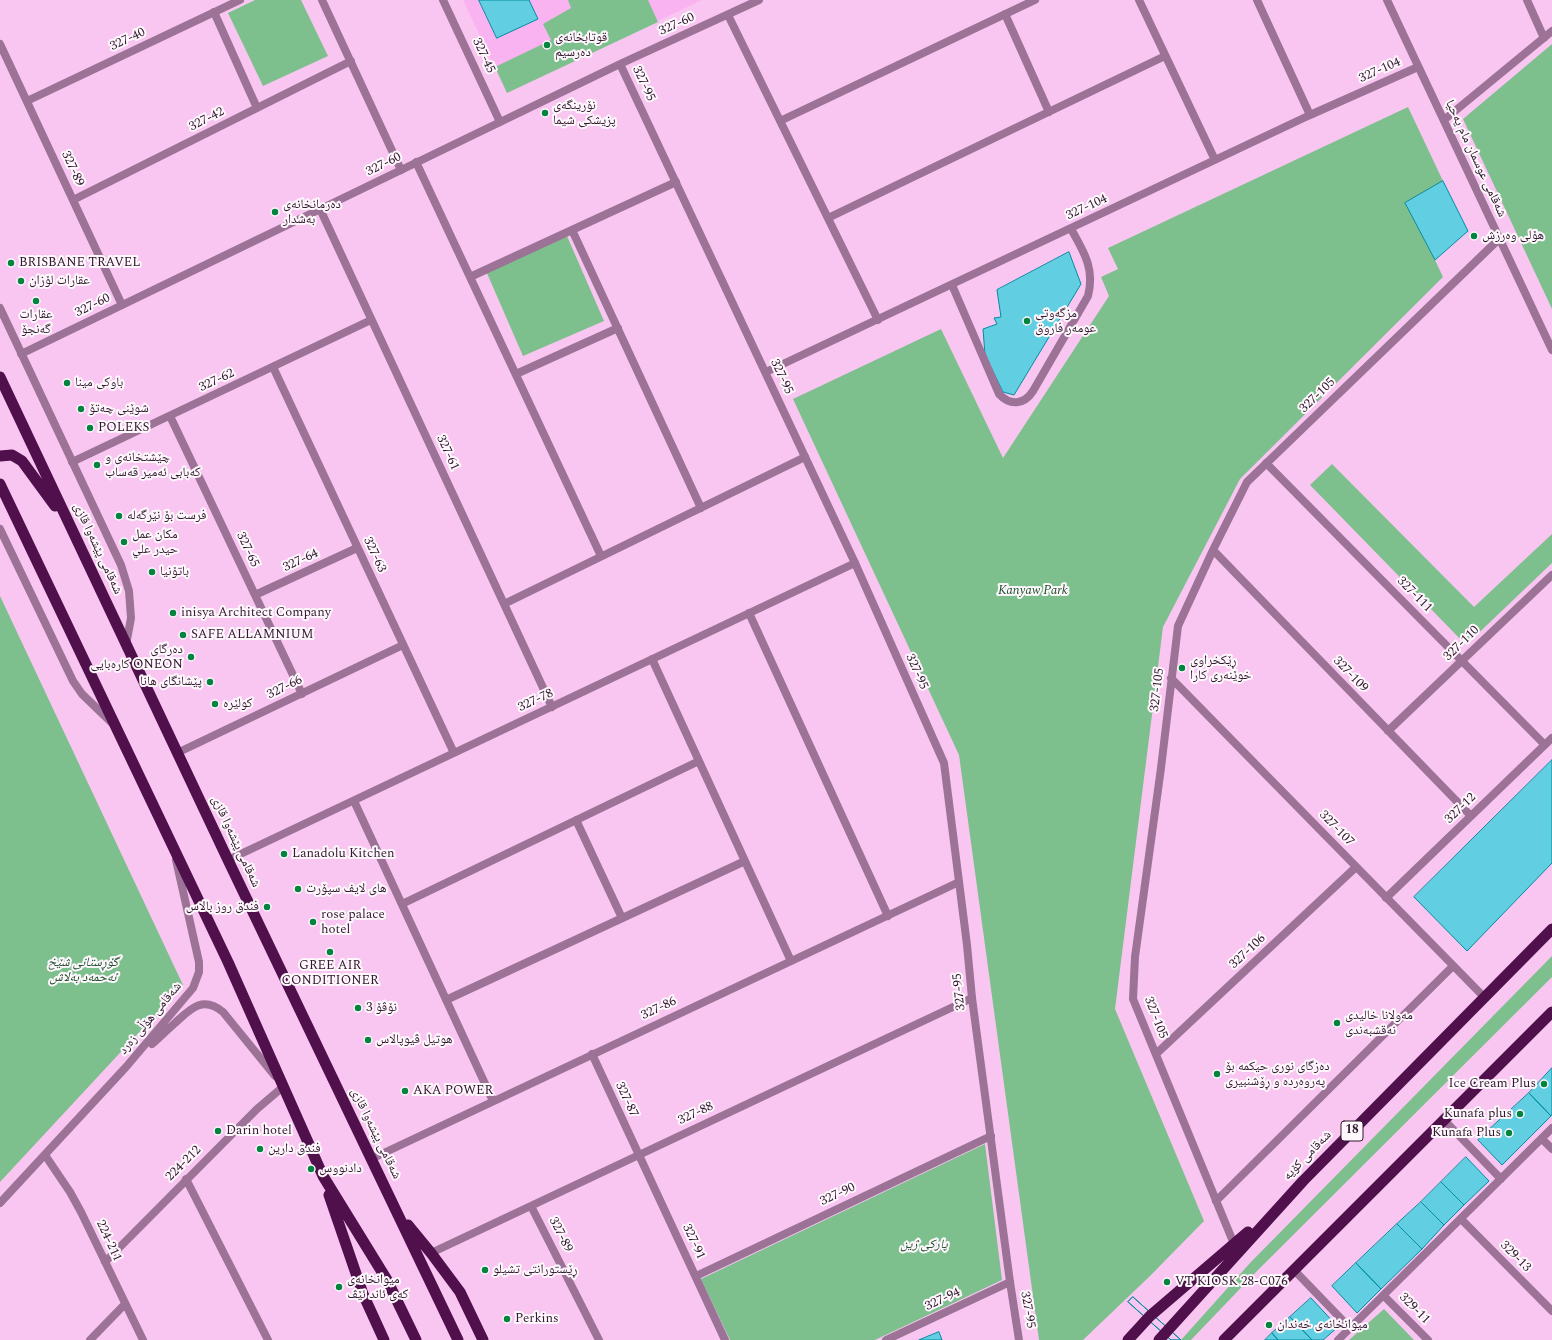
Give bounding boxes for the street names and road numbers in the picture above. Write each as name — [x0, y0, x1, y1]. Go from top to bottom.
street label: 327-60 — [657, 10, 697, 40]
street label: 327-40 — [108, 25, 148, 55]
street label: 327-45 — [468, 36, 498, 76]
street label: 327-104 — [1357, 55, 1403, 87]
street label: 327-95 — [628, 64, 658, 104]
street label: شەقامی عوسمان مام یەحیا — [1441, 98, 1509, 220]
street label: 327-42 — [187, 105, 227, 135]
street label: 327-89 — [57, 149, 87, 189]
street label: 327-60 — [364, 150, 404, 180]
street label: 327-104 — [1064, 192, 1110, 224]
street label: 327-60 — [73, 291, 113, 321]
street label: 327-95 — [766, 357, 796, 397]
street label: 327-62 — [197, 366, 237, 396]
street label: 327-105 — [1297, 375, 1339, 417]
street label: 327-61 — [432, 433, 462, 473]
street label: شەقامی پێشەوا قازی — [69, 501, 125, 597]
street label: 327-65 — [232, 530, 262, 570]
street label: 327-63 — [359, 535, 389, 575]
street label: 327-64 — [281, 546, 321, 576]
street label: 327-111 — [1393, 574, 1435, 616]
street label: 327-110 — [1441, 623, 1483, 665]
street label: 327-95 — [901, 652, 931, 692]
street label: 327-109 — [1329, 654, 1371, 696]
street label: 327-105 — [1148, 667, 1168, 713]
street label: 327-66 — [265, 673, 305, 703]
street label: 327-78 — [516, 686, 556, 716]
street label: 327-12 — [1442, 790, 1480, 828]
street label: شەقامی پێشەوا قازی — [207, 794, 263, 890]
street label: 327-107 — [1315, 808, 1357, 850]
street label: 327-106 — [1227, 931, 1269, 973]
street label: 327-95 — [950, 973, 970, 1011]
street label: شەقامی هۆڵی زەرد — [116, 980, 186, 1058]
street label: 327-86 — [639, 994, 679, 1024]
street label: 327-105 — [1140, 995, 1170, 1041]
street label: 327-87 — [611, 1080, 641, 1120]
street label: شەقامی پێشەوا قازی — [346, 1086, 404, 1182]
street label: 327-88 — [676, 1099, 716, 1129]
road number: 18 — [1341, 1121, 1363, 1141]
street label: شەقامی کۆیە — [1280, 1128, 1336, 1184]
street label: 224-212 — [163, 1143, 205, 1185]
street label: 327-90 — [818, 1180, 858, 1210]
street label: 327-89 — [545, 1215, 575, 1255]
street label: 224-211 — [92, 1218, 124, 1264]
street label: 327-91 — [678, 1222, 708, 1262]
street label: 329-13 — [1496, 1238, 1534, 1276]
street label: 327-94 — [923, 1285, 963, 1315]
street label: 327-95 — [1016, 1290, 1038, 1330]
street label: 329-11 — [1395, 1290, 1433, 1328]

